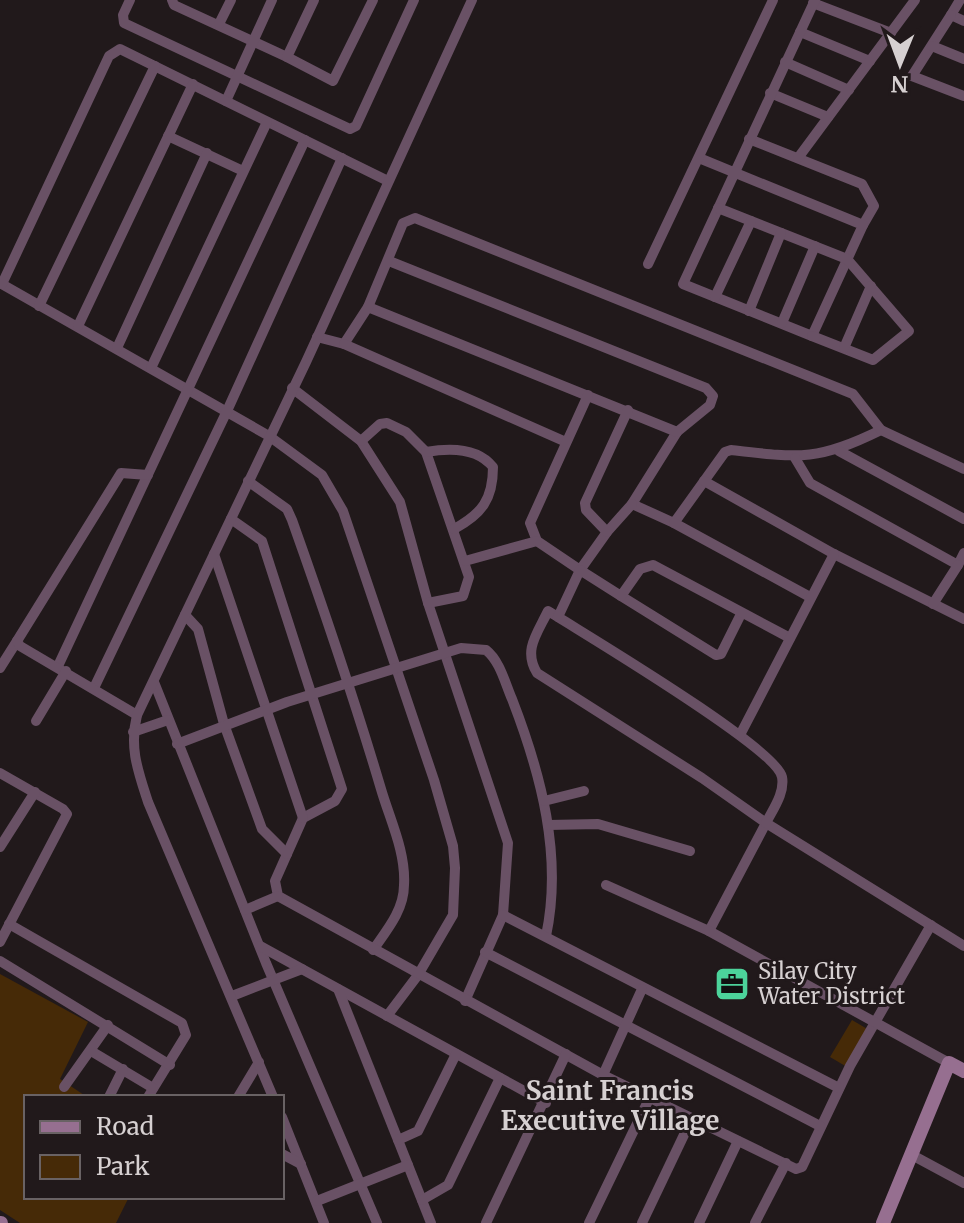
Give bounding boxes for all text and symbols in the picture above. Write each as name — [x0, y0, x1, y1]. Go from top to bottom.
north arrow — [860, 24, 940, 104]
text: N — [890, 70, 909, 98]
place label: Silay City Water District — [757, 957, 906, 1010]
office icon: Silay City Water District — [713, 965, 751, 1003]
district label: Saint Francis Executive Village — [501, 1074, 719, 1137]
legend — [24, 1095, 284, 1199]
text: Road — [96, 1111, 154, 1142]
text: Park — [96, 1151, 150, 1182]

